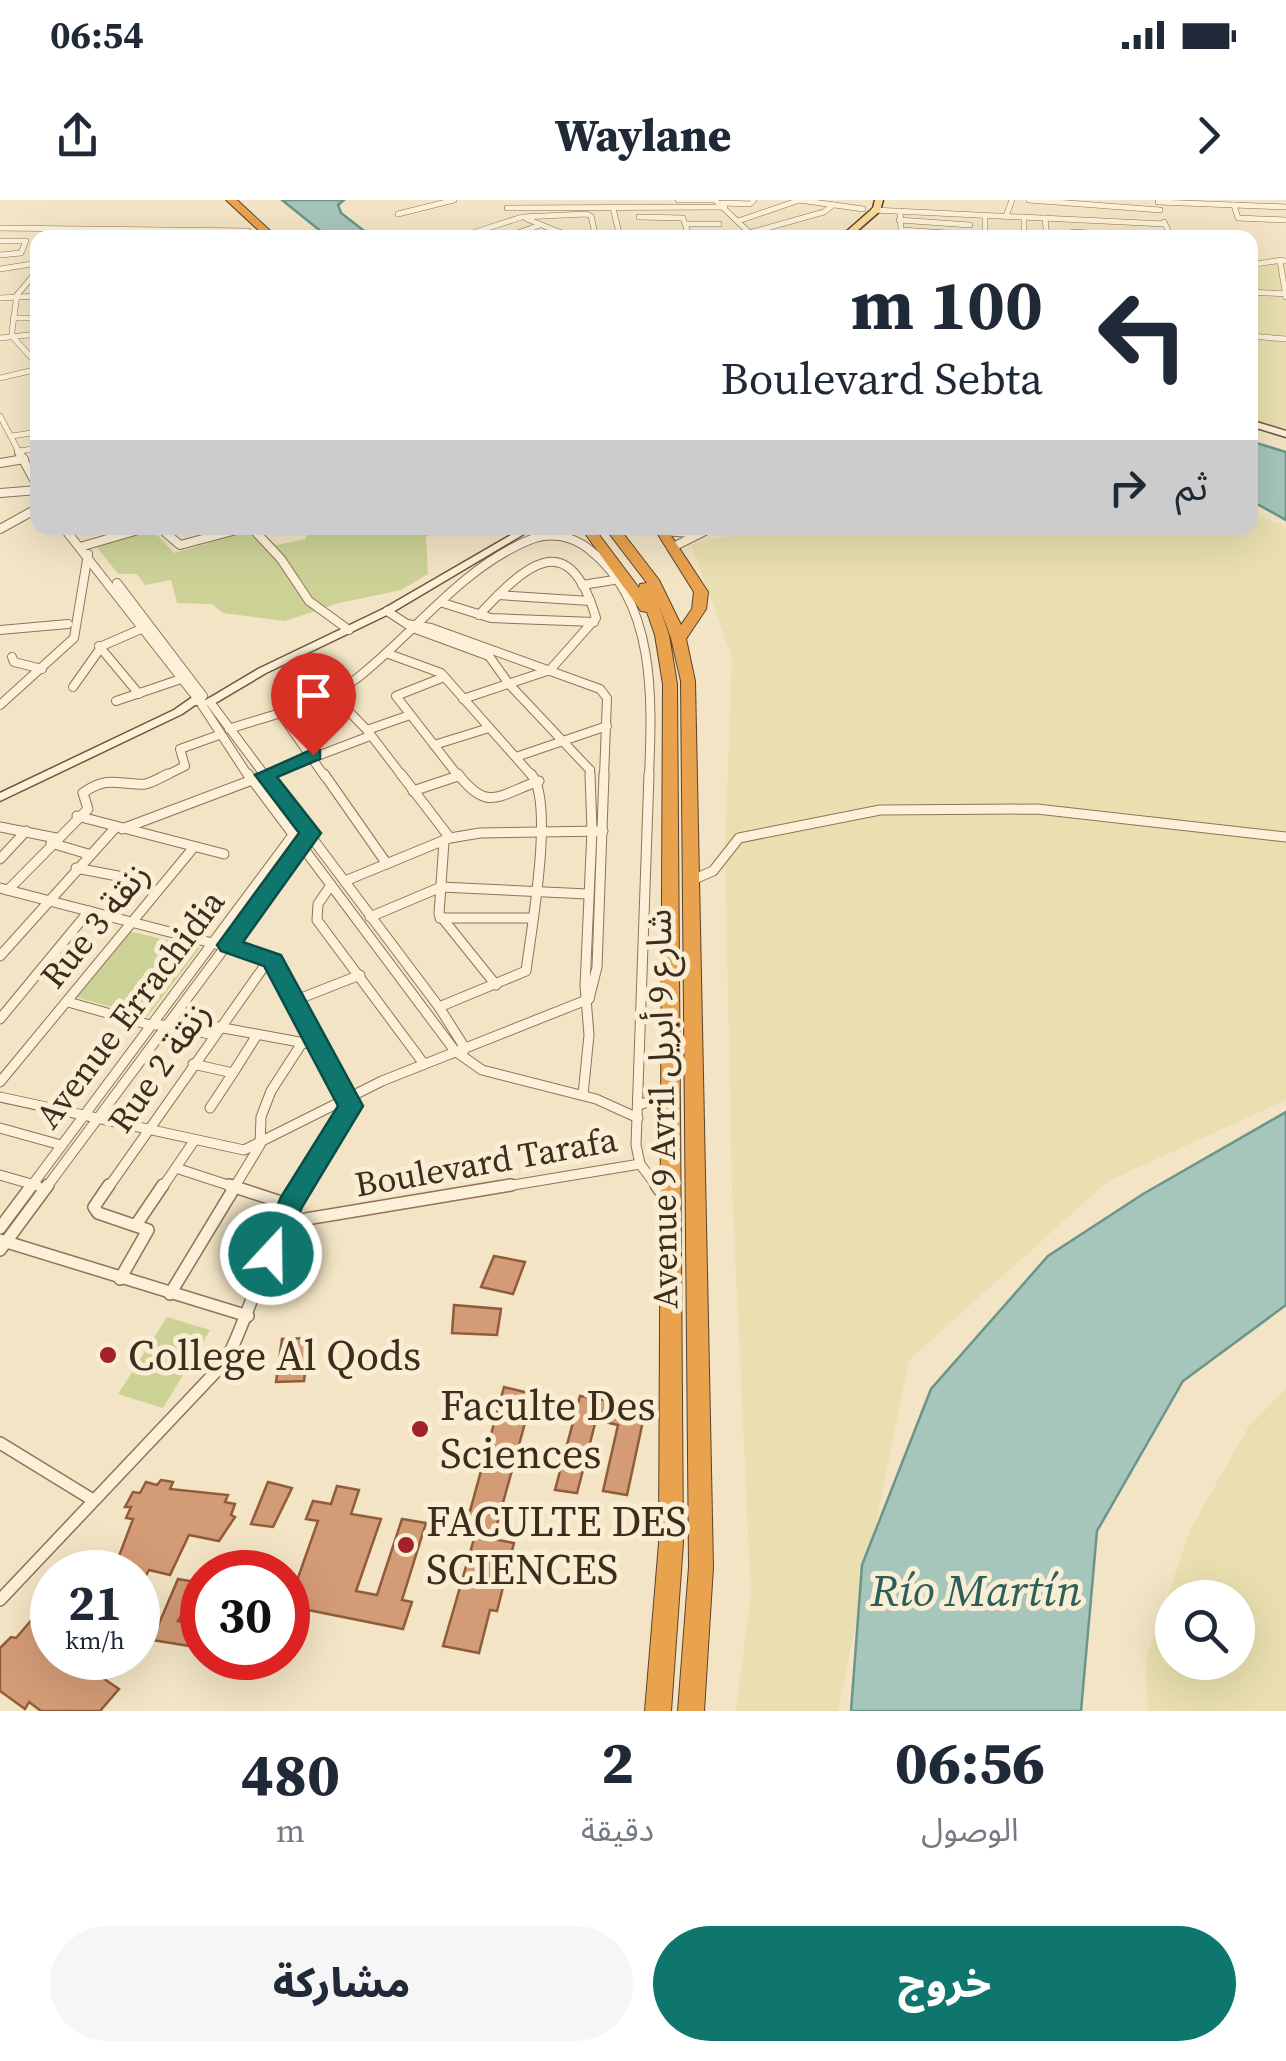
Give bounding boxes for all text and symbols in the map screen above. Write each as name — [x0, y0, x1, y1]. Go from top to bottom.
text: 06:54 — [50, 9, 144, 61]
text: Waylane — [555, 104, 731, 166]
icon: share — [50, 108, 105, 163]
icon: forward — [1181, 108, 1236, 163]
text: 100 m — [851, 256, 1043, 352]
icon: left — [1078, 270, 1208, 400]
text: Boulevard Sebta — [720, 347, 1043, 409]
icon: right — [1100, 460, 1155, 515]
text: ثم — [1175, 461, 1208, 513]
pin — [271, 653, 356, 756]
icon: arrive — [286, 668, 341, 723]
street label: Rue 3 زنقة — [29, 852, 161, 998]
street label: Avenue Errachidia — [24, 880, 236, 1138]
street label: Avenue 9 Avril شارع 9 أبريل — [635, 909, 691, 1309]
street label: Rue 2 زنقة — [96, 992, 222, 1142]
street label: Boulevard Tarafa — [351, 1115, 621, 1209]
position arrow — [219, 1202, 323, 1306]
place label: College Al Qods — [128, 1326, 421, 1384]
marker: College Al Qods — [97, 1344, 119, 1366]
place label: Faculte Des Sciences — [440, 1376, 656, 1482]
marker: Faculte Des Sciences — [409, 1418, 431, 1440]
place label: FACULTE DES SCIENCES — [426, 1492, 687, 1598]
marker: FACULTE DES SCIENCES — [395, 1534, 417, 1556]
speed limit sign: 30 — [180, 1550, 310, 1680]
water label: Río Martín — [869, 1559, 1082, 1621]
text: 21 — [68, 1568, 122, 1637]
map controls — [1155, 1580, 1255, 1680]
button: search — [1155, 1580, 1255, 1680]
text: km/h — [65, 1623, 125, 1657]
text: 2 — [601, 1721, 634, 1803]
text: 06:56 — [895, 1721, 1045, 1803]
text: 480 — [241, 1733, 340, 1815]
text: دقيقة — [581, 1808, 654, 1852]
text: الوصول — [921, 1808, 1019, 1852]
text: m — [276, 1809, 305, 1853]
button: مشاركة — [50, 1926, 633, 2041]
button: خروج — [653, 1926, 1236, 2041]

